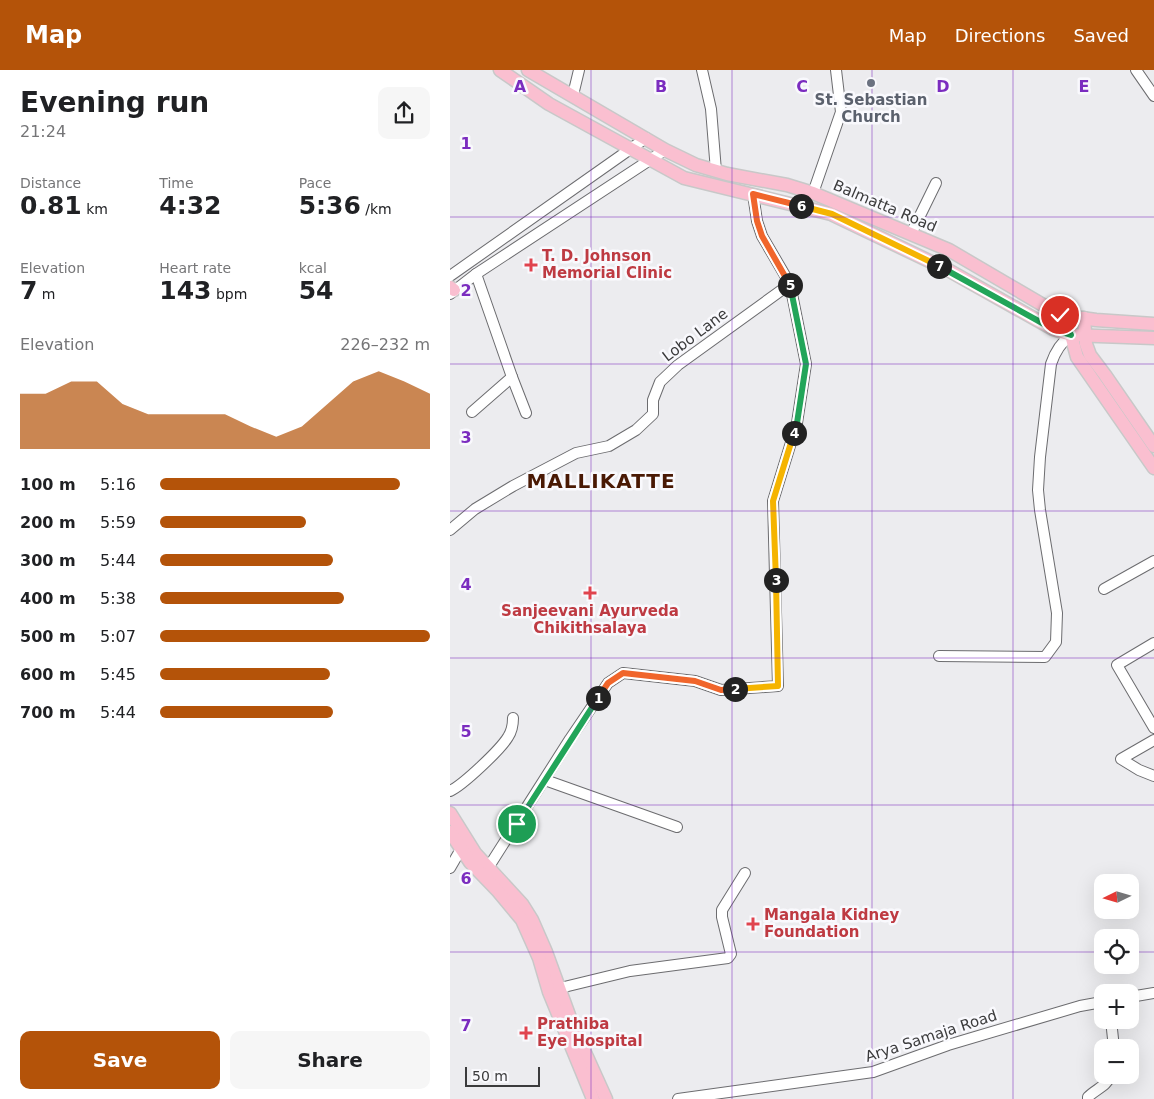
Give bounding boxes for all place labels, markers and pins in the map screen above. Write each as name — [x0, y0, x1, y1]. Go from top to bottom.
marker: St. Sebastian Church — [865, 77, 877, 89]
place label: St. Sebastian Church — [815, 91, 927, 126]
pin: 6 — [788, 194, 814, 218]
place label: T. D. Johnson Memorial Clinic — [542, 247, 672, 282]
pin: 7 — [926, 254, 952, 278]
marker: T. D. Johnson Memorial Clinic — [524, 258, 538, 272]
pin: 5 — [778, 272, 802, 298]
pin — [1039, 294, 1081, 336]
pin: 4 — [782, 420, 806, 446]
pin: 3 — [764, 568, 788, 592]
marker: Sanjeevani Ayurveda Chikithsalaya — [583, 586, 597, 600]
place label: Sanjeevani Ayurveda Chikithsalaya — [501, 602, 679, 637]
pin: 2 — [722, 676, 748, 702]
pin: 1 — [586, 686, 610, 710]
pin — [496, 803, 538, 845]
place label: Mangala Kidney Foundation — [764, 906, 899, 941]
marker: Mangala Kidney Foundation — [746, 917, 760, 931]
place label: Prathiba Eye Hospital — [537, 1015, 643, 1050]
marker: Prathiba Eye Hospital — [519, 1026, 533, 1040]

